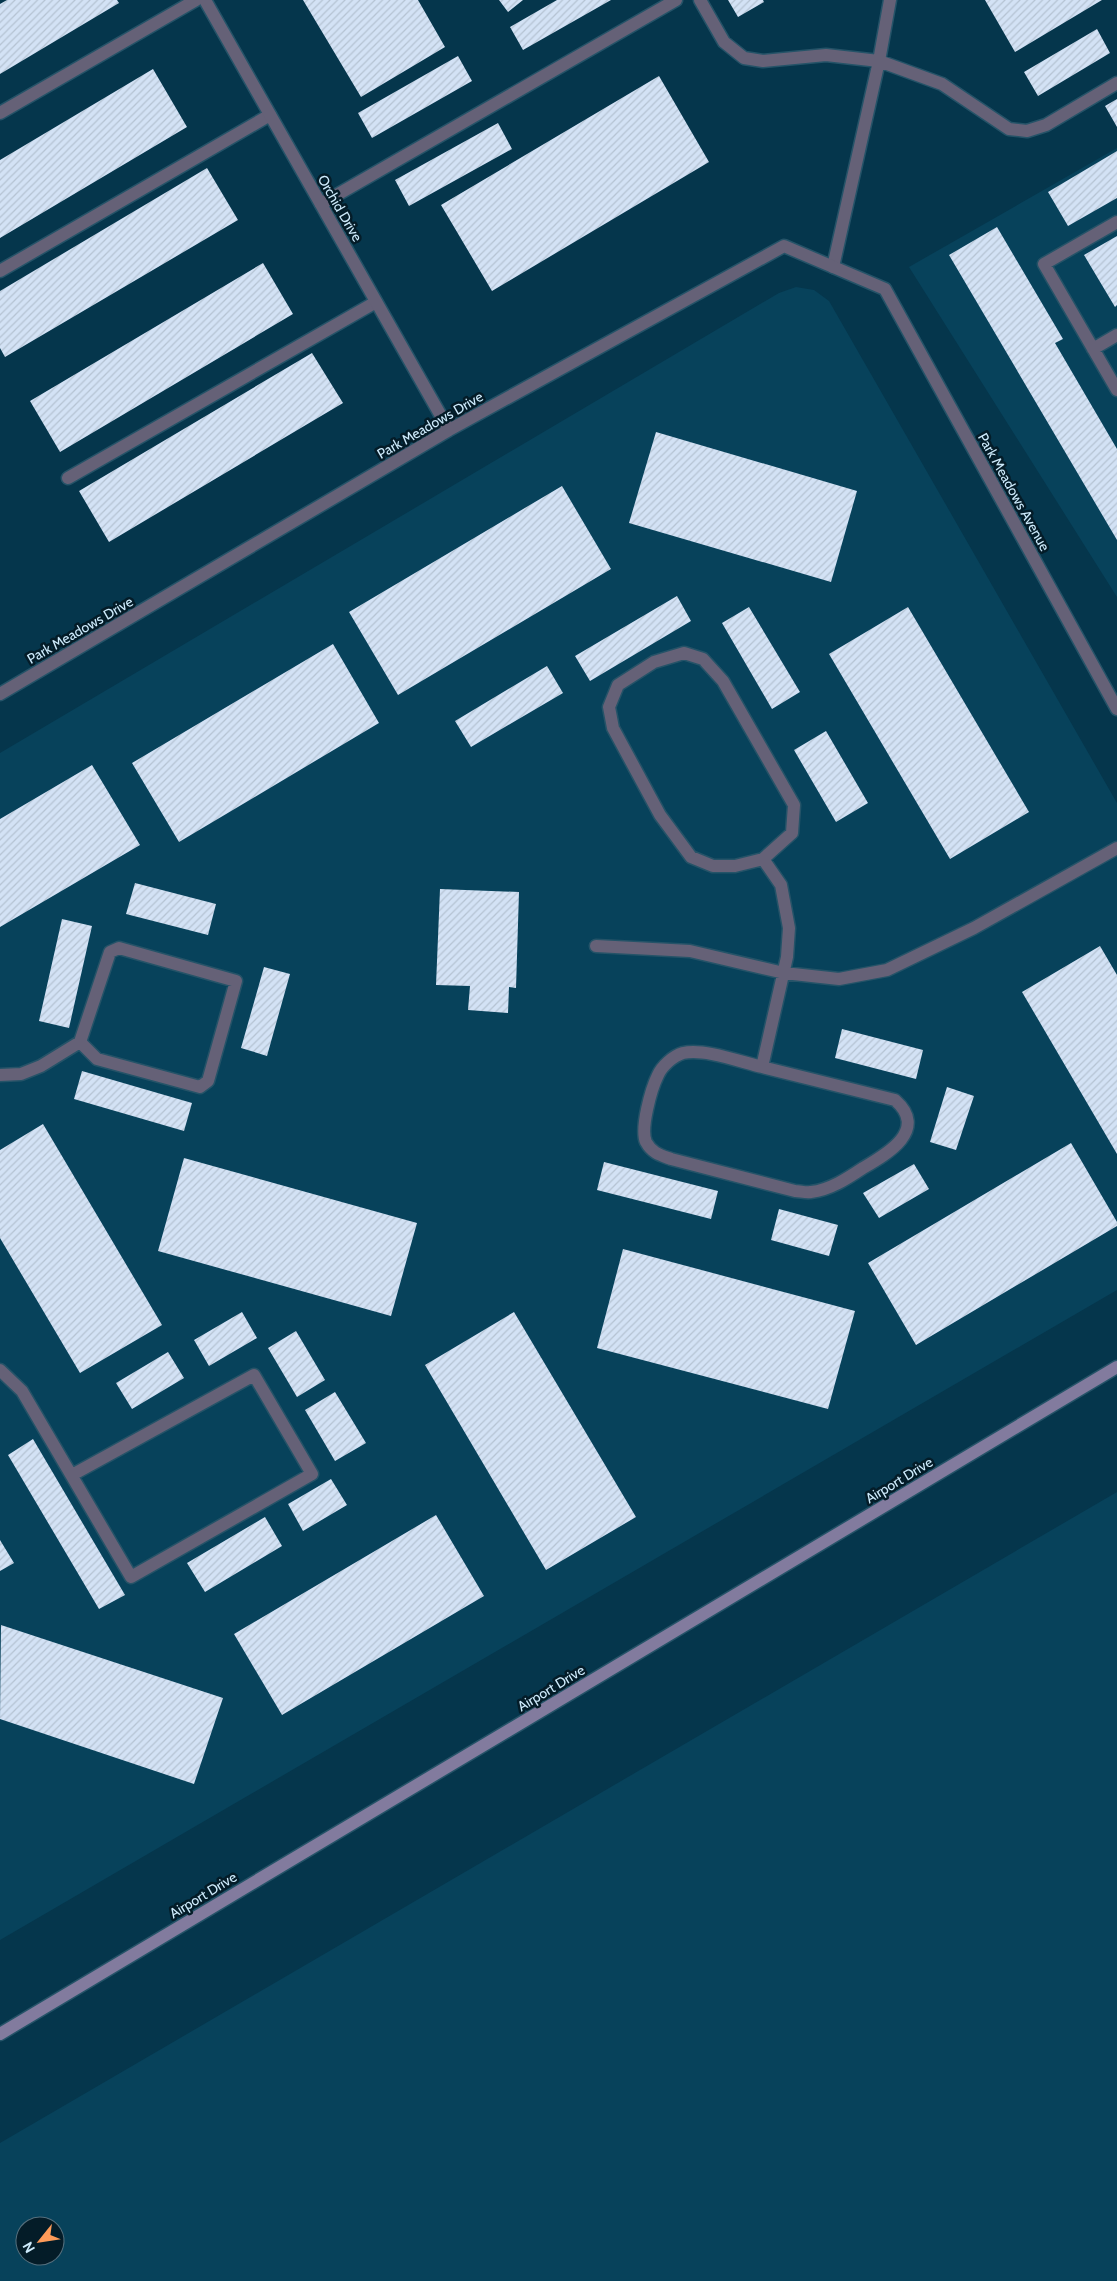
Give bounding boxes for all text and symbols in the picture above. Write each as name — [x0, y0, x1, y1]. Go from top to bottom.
street label: Orchid Drive — [314, 171, 366, 245]
street label: Park Meadows Drive — [374, 387, 486, 463]
street label: Park Meadows Avenue — [974, 430, 1054, 554]
street label: Park Meadows Drive — [24, 592, 136, 668]
street label: Airport Drive — [862, 1453, 936, 1507]
street label: Airport Drive — [514, 1661, 588, 1715]
street label: Airport Drive — [166, 1868, 240, 1922]
north arrow — [15, 2216, 65, 2266]
text: N — [18, 2239, 39, 2256]

